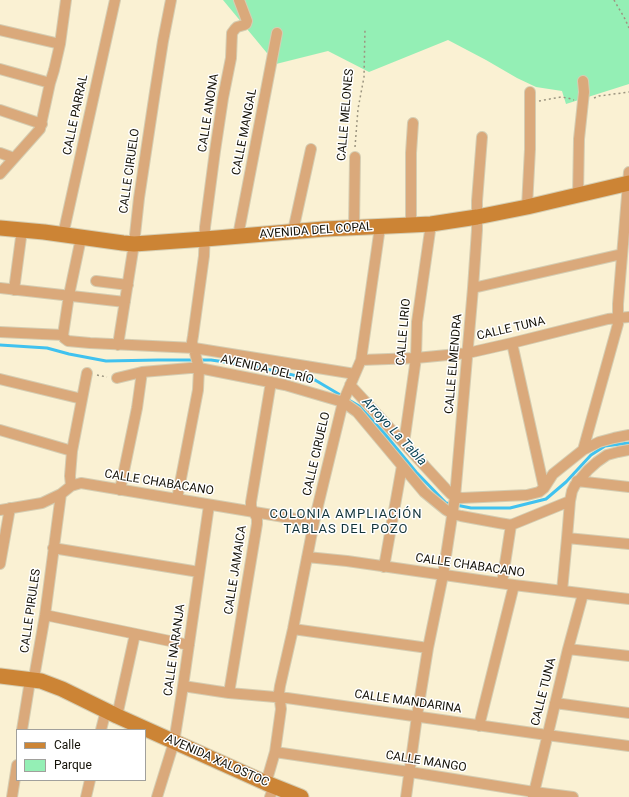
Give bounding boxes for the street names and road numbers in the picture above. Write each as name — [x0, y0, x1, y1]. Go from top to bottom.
street label: CALLE MELONES — [335, 68, 357, 162]
street label: CALLE PARRAL — [60, 73, 92, 157]
street label: CALLE ANONA — [196, 73, 222, 153]
street label: CALLE MANGAL — [230, 88, 260, 176]
street label: CALLE CIRUELO — [117, 128, 143, 214]
street label: AVENIDA DEL COPAL — [259, 220, 373, 242]
street label: CALLE LIRIO — [394, 298, 414, 366]
street label: CALLE ELMENDRA — [442, 313, 466, 415]
street label: CALLE TUNA — [475, 314, 547, 344]
street label: AVENIDA DEL RÍO — [219, 352, 315, 388]
street label: CALLE CIRUELO — [300, 411, 334, 497]
street label: CALLE CHABACANO — [103, 467, 215, 499]
street label: CALLE JAMAICA — [222, 524, 250, 616]
street label: CALLE CHABACANO — [414, 551, 526, 581]
street label: CALLE PIRULES — [18, 568, 44, 654]
street label: CALLE NARANJA — [161, 603, 189, 697]
street label: CALLE TUNA — [529, 656, 559, 728]
street label: CALLE MANDARINA — [353, 687, 463, 717]
street label: AVENIDA XALOSTOC — [163, 732, 271, 790]
street label: CALLE MANGO — [384, 748, 468, 776]

